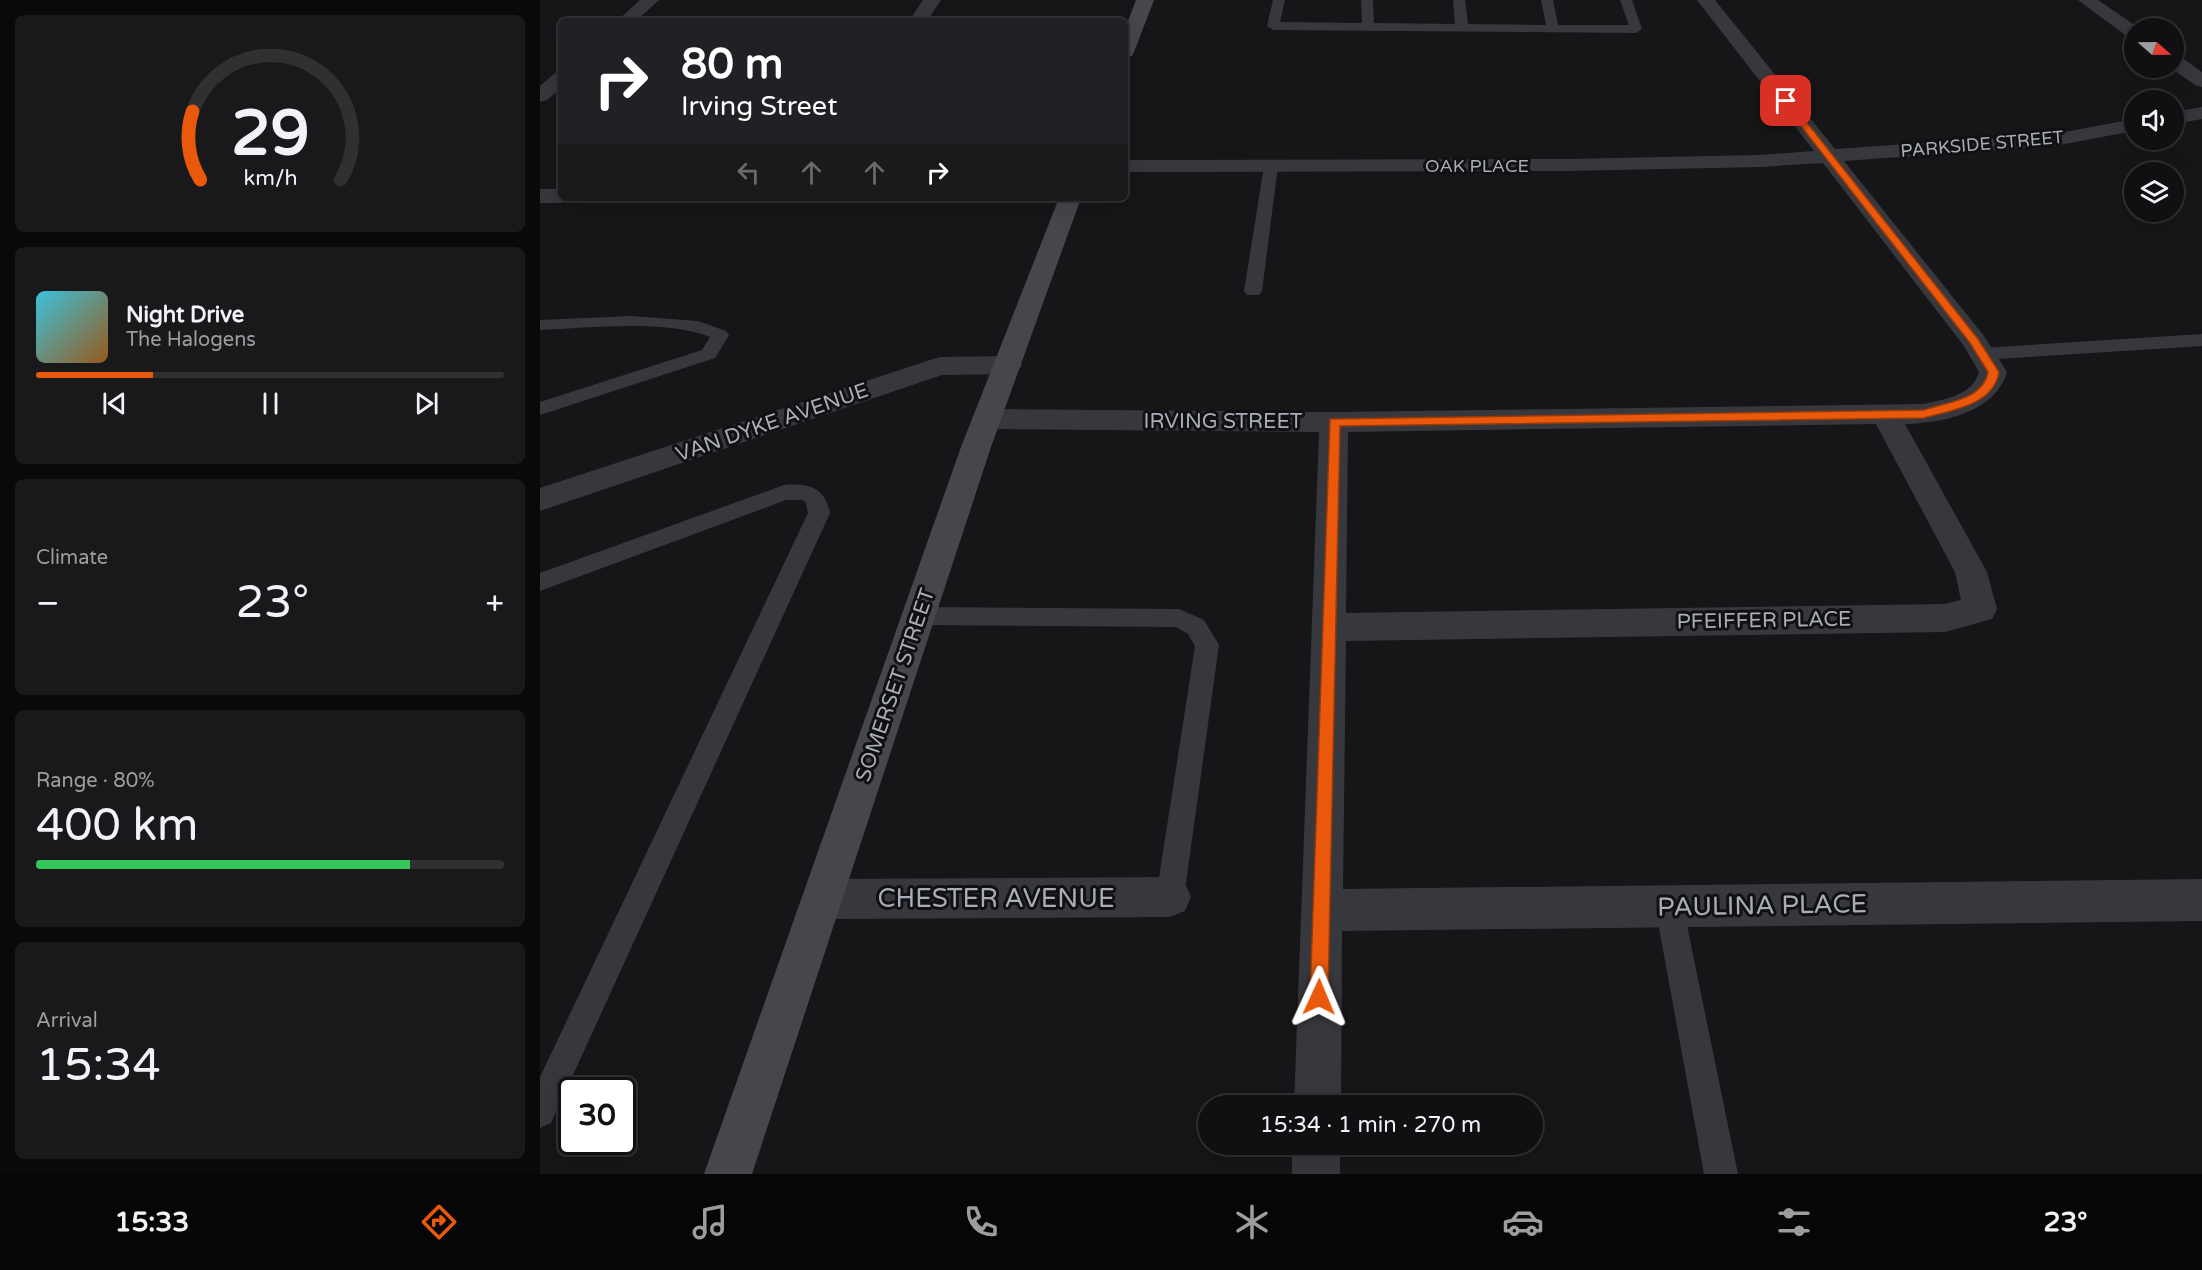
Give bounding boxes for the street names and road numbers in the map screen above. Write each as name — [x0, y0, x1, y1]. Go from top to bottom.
street label: PARKSIDE STREET — [1900, 126, 2065, 162]
street label: OAK PLACE — [1425, 155, 1529, 177]
street label: VAN DYKE AVENUE — [673, 378, 872, 467]
street label: IRVING STREET — [1143, 409, 1303, 434]
street label: SOMERSET STREET — [851, 585, 940, 785]
street label: PFEIFFER PLACE — [1676, 606, 1852, 635]
street label: CHESTER AVENUE — [877, 883, 1115, 914]
street label: PAULINA PLACE — [1657, 888, 1867, 923]

